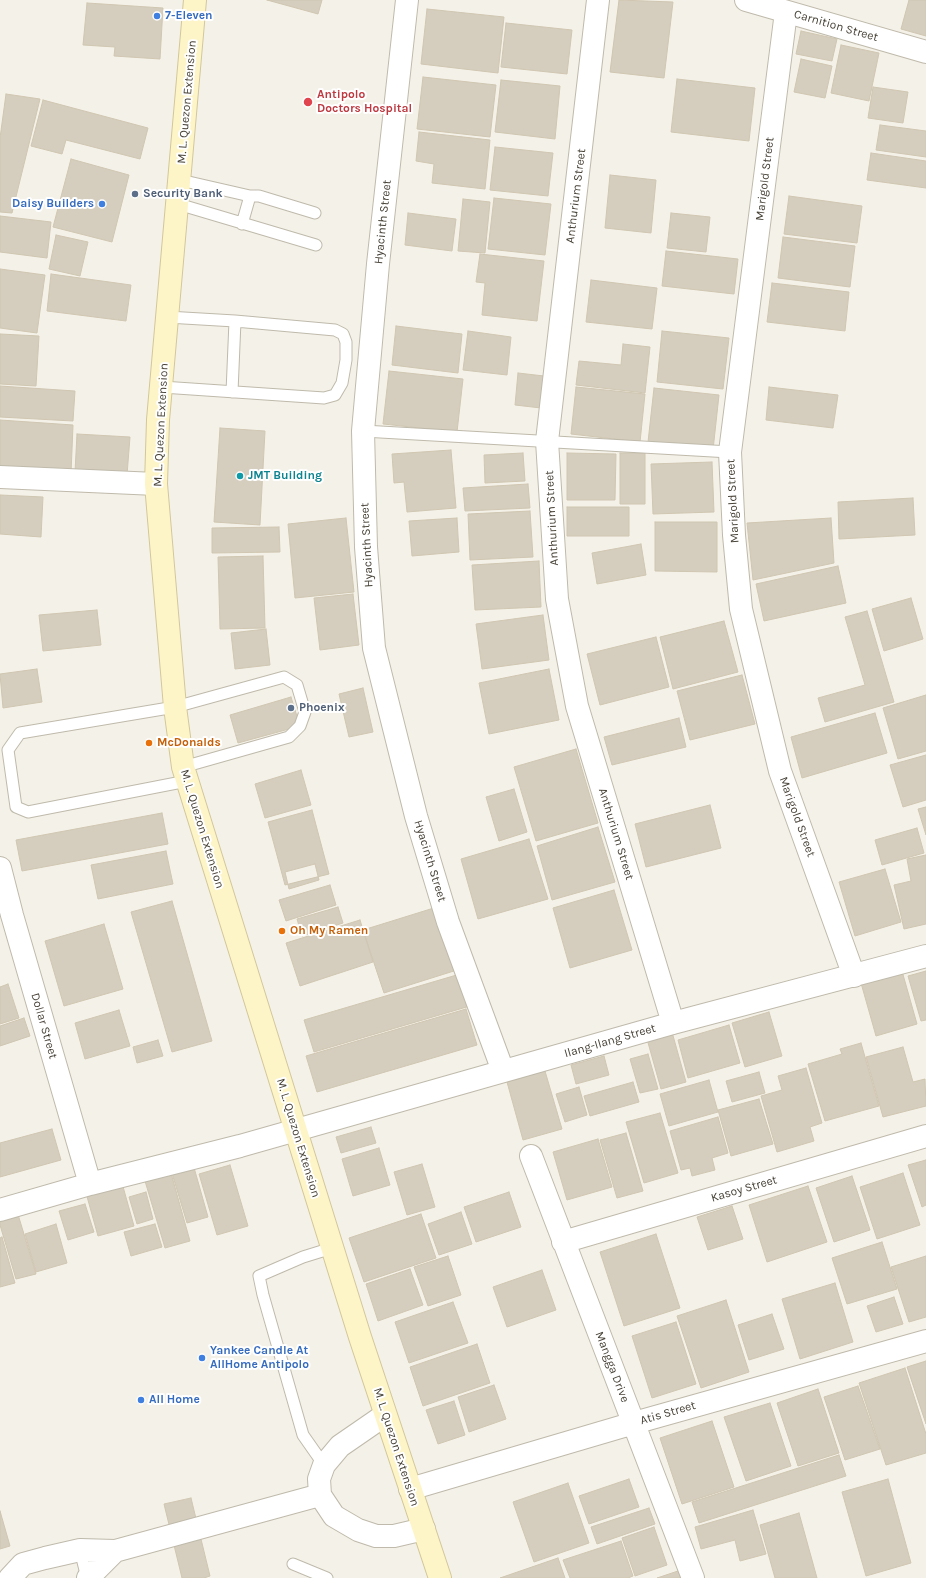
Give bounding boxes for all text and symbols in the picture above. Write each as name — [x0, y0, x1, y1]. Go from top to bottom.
street label: Carnition Street — [792, 7, 880, 45]
place label: 7-Eleven — [165, 9, 213, 23]
marker: 7-Eleven — [152, 11, 162, 21]
street label: M. L. Quezon Extension — [174, 40, 200, 164]
place label: Antipolo Doctors Hospital — [317, 88, 412, 116]
marker: Antipolo Doctors Hospital — [302, 96, 314, 108]
street label: Marigold Street — [753, 136, 777, 222]
street label: Anthurium Street — [563, 148, 589, 244]
street label: Hyacinth Street — [371, 179, 395, 265]
place label: Security Bank — [143, 187, 223, 201]
marker: Security Bank — [130, 189, 140, 199]
place label: Daisy Builders — [12, 197, 94, 211]
marker: Daisy Builders — [97, 199, 107, 209]
street label: M. L. Quezon Extension — [151, 363, 171, 487]
street label: Marigold Street — [724, 459, 742, 543]
place label: JMT Building — [248, 469, 322, 483]
street label: Anthurium Street — [542, 470, 562, 566]
marker: JMT Building — [235, 471, 245, 481]
street label: Hyacinth Street — [358, 502, 376, 588]
place label: Phoenix — [299, 701, 345, 715]
marker: Phoenix — [286, 703, 296, 713]
place label: McDonalds — [157, 736, 221, 750]
marker: McDonalds — [144, 738, 154, 748]
street label: M. L. Quezon Extension — [177, 768, 227, 890]
street label: Marigold Street — [776, 775, 818, 859]
street label: Anthurium Street — [595, 786, 637, 882]
street label: Hyacinth Street — [411, 818, 449, 904]
place label: Oh My Ramen — [290, 924, 368, 938]
marker: Oh My Ramen — [277, 926, 287, 936]
street label: Dollar Street — [28, 991, 60, 1061]
street label: Ilang-Ilang Street — [563, 1021, 657, 1061]
street label: M. L. Quezon Extension — [273, 1077, 323, 1199]
street label: Kasoy Street — [709, 1173, 779, 1205]
street label: Mangga Drive — [592, 1329, 632, 1405]
place label: Yankee Candle At AllHome Antipolo — [210, 1344, 309, 1372]
marker: Yankee Candle At AllHome Antipolo — [197, 1353, 207, 1363]
street label: M. L. Quezon Extension — [370, 1386, 422, 1508]
place label: All Home — [149, 1393, 200, 1407]
marker: All Home — [136, 1395, 146, 1405]
street label: Atis Street — [639, 1398, 697, 1428]

